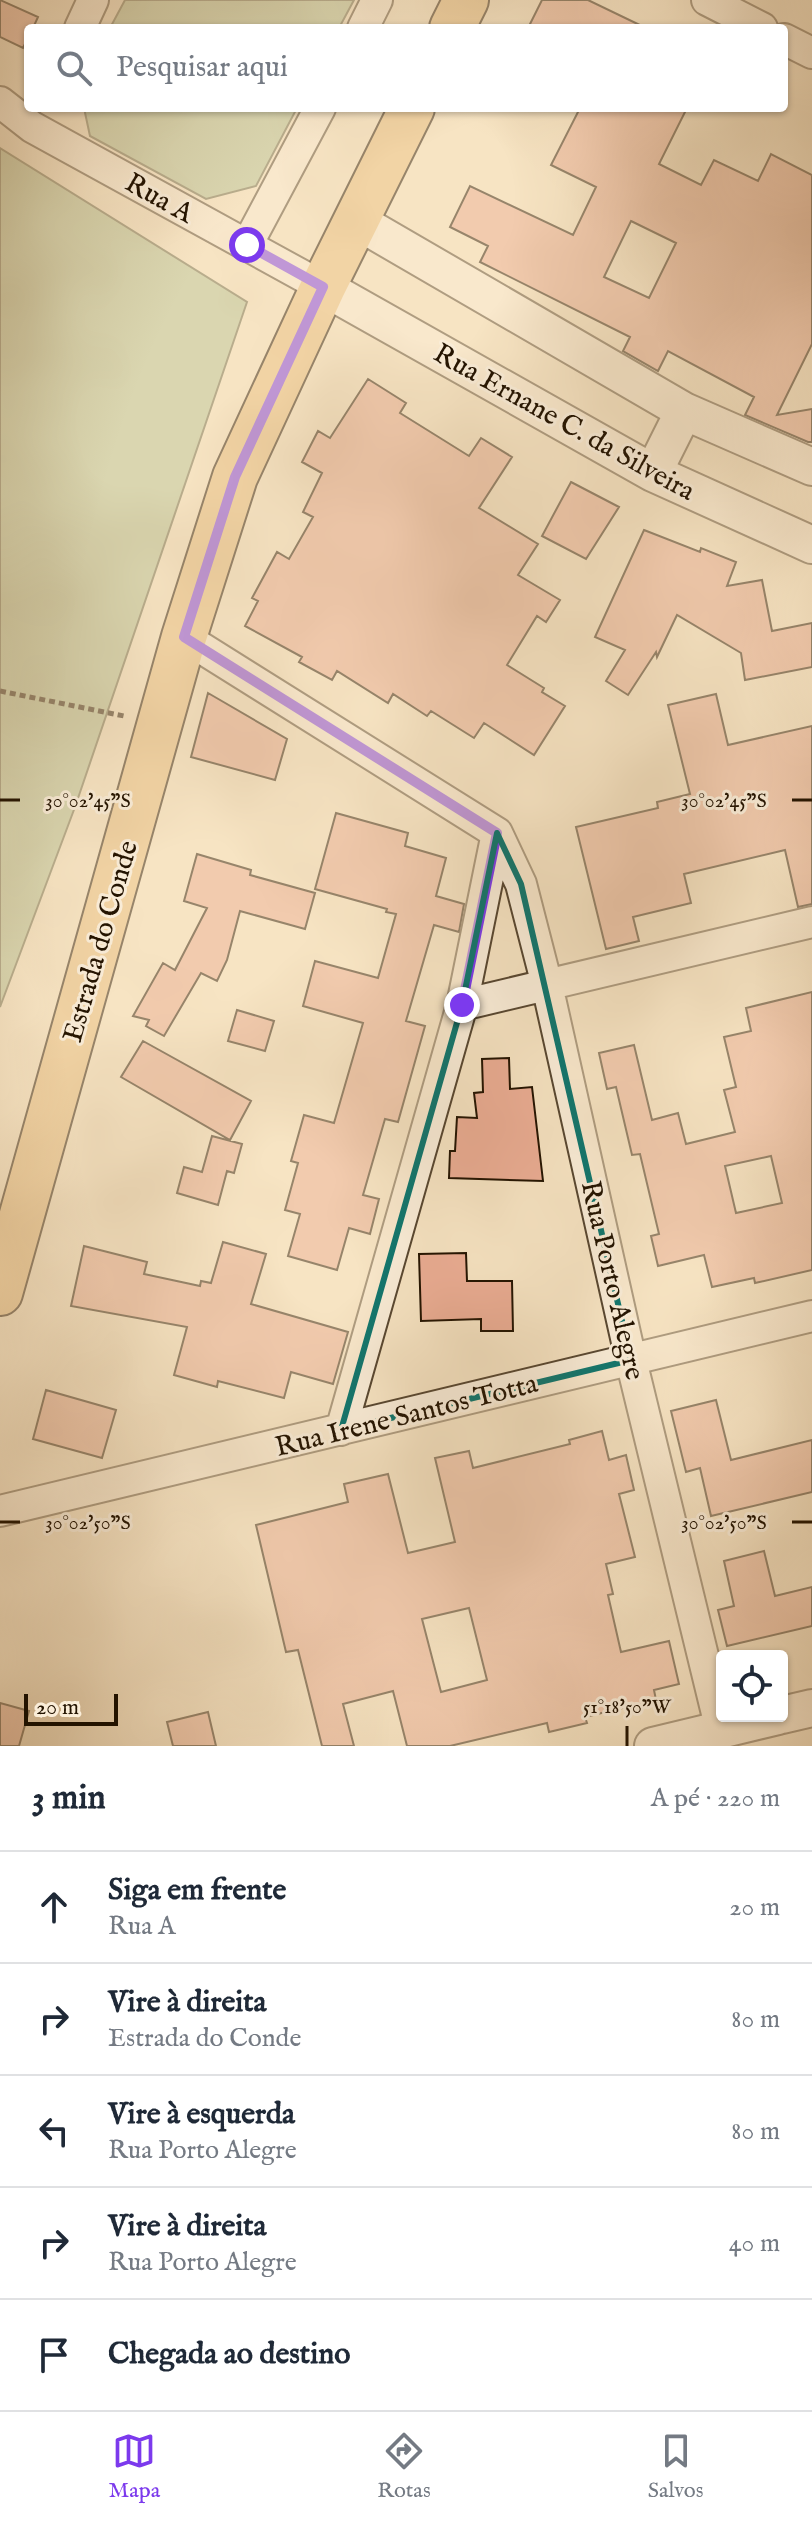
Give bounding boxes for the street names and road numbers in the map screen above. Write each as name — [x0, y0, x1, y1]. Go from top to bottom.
street label: Rua A — [118, 166, 200, 233]
street label: Rua Ernane C. da Silveira — [427, 337, 702, 510]
street label: Estrada do Conde — [56, 837, 147, 1047]
street label: Rua Porto Alegre — [572, 1178, 652, 1384]
street label: Rua Irene Santos Totta — [272, 1367, 542, 1466]

